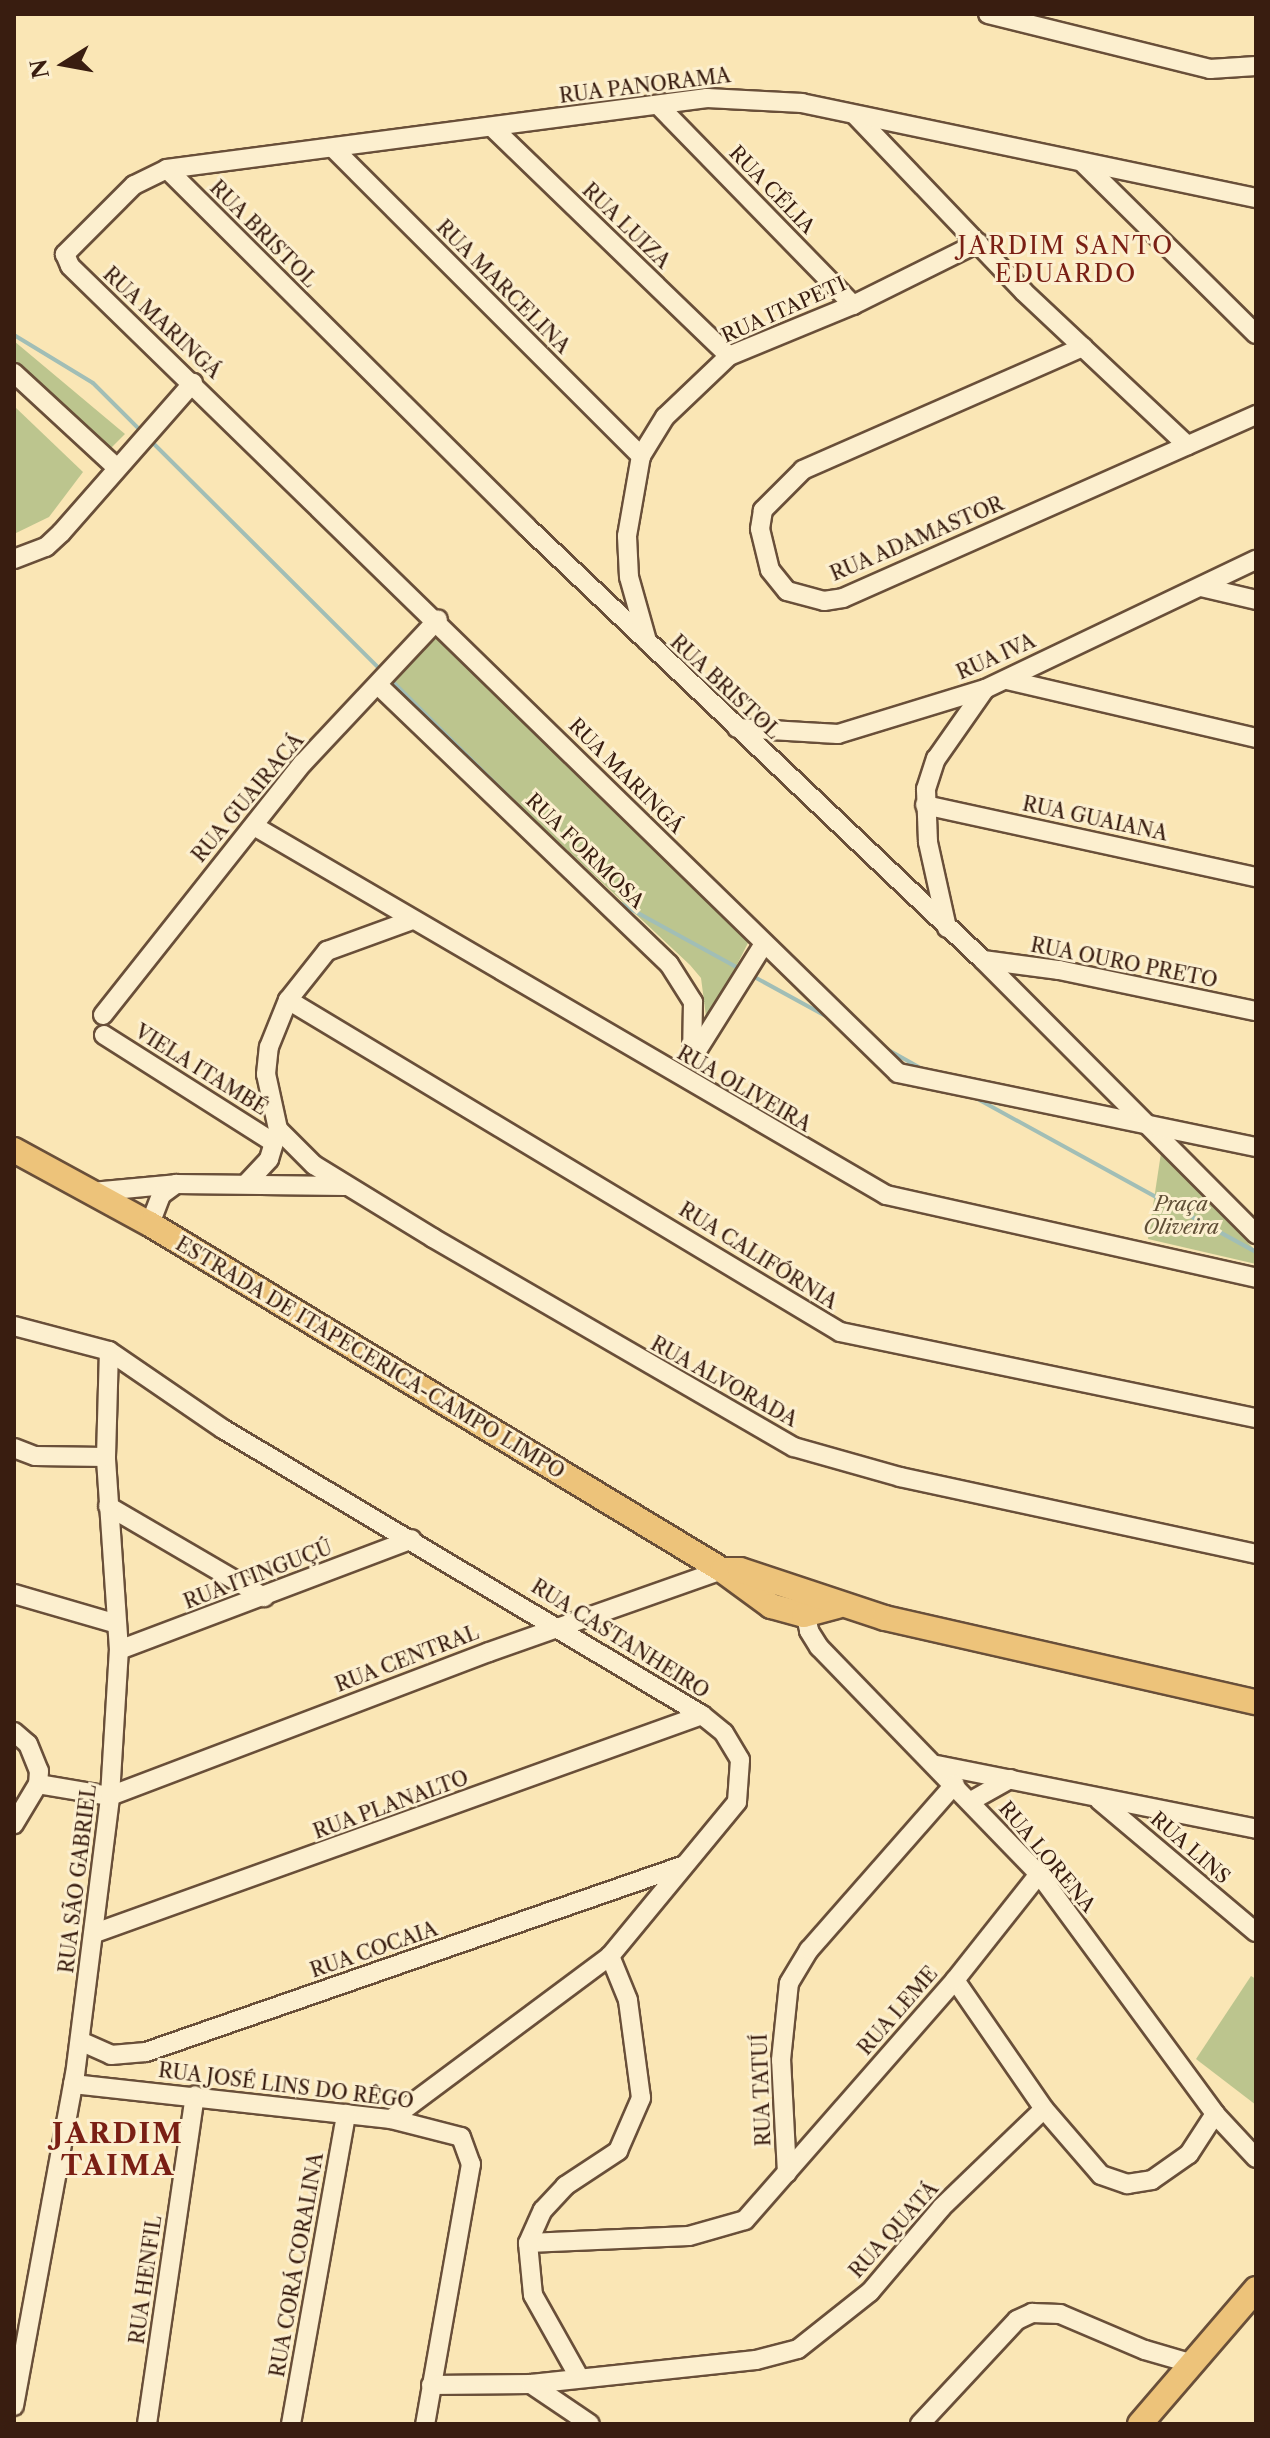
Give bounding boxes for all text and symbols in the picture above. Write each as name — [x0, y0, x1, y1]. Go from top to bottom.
north arrow — [24, 24, 104, 104]
text: N — [25, 57, 55, 81]
street label: RUA PANORAMA — [557, 64, 733, 108]
street label: RUA CÉLIA — [724, 141, 820, 239]
street label: RUA BRISTOL — [204, 175, 322, 293]
street label: RUA LUIZA — [577, 178, 675, 274]
street label: RUA MARCELINA — [431, 215, 575, 359]
district label: JARDIM SANTO EDUARDO — [958, 232, 1174, 288]
street label: RUA MARINGÁ — [98, 262, 226, 384]
street label: RUA ITAPETI — [718, 272, 850, 348]
street label: RUA ADAMASTOR — [826, 491, 1008, 587]
street label: RUA IVA — [953, 629, 1039, 685]
street label: RUA BRISTOL — [665, 630, 785, 744]
street label: RUA MARINGÁ — [563, 713, 689, 839]
street label: RUA GUAIRACÁ — [187, 728, 309, 868]
street label: RUA FORMOSA — [520, 788, 650, 914]
street label: RUA GUAIANA — [1020, 792, 1170, 846]
street label: RUA OURO PRETO — [1028, 933, 1220, 993]
street label: VIELA ITAMBÉ — [130, 1019, 272, 1121]
street label: RUA OLIVEIRA — [672, 1041, 816, 1137]
park label: Praça Oliveira — [1143, 1192, 1219, 1239]
street label: RUA CALIFÓRNIA — [674, 1197, 842, 1315]
street label: ESTRADA DE ITAPECERICA-CAMPO LIMPO — [171, 1232, 569, 1484]
street label: RUA ALVORADA — [646, 1331, 802, 1433]
street label: RUA ITINGUÇÚ — [180, 1536, 336, 1614]
street label: RUA CASTANHEIRO — [526, 1574, 714, 1704]
street label: RUA CENTRAL — [332, 1620, 482, 1698]
street label: RUA PLANALTO — [310, 1766, 472, 1844]
street label: RUA SÃO GABRIEL — [54, 1783, 102, 1975]
street label: RUA LORENA — [993, 1796, 1101, 1918]
street label: RUA LINS — [1145, 1807, 1235, 1889]
street label: RUA COCAIA — [307, 1917, 441, 1983]
street label: RUA LEME — [853, 1962, 943, 2060]
street label: RUA TATUÍ — [748, 2033, 776, 2147]
street label: RUA JOSÉ LINS DO RÊGO — [157, 2058, 415, 2114]
district label: JARDIM TAIMA — [52, 2116, 184, 2182]
street label: RUA CORÁ CORALINA — [265, 2150, 329, 2380]
street label: RUA QUATÁ — [844, 2177, 944, 2283]
street label: RUA HENFIL — [125, 2214, 167, 2346]

